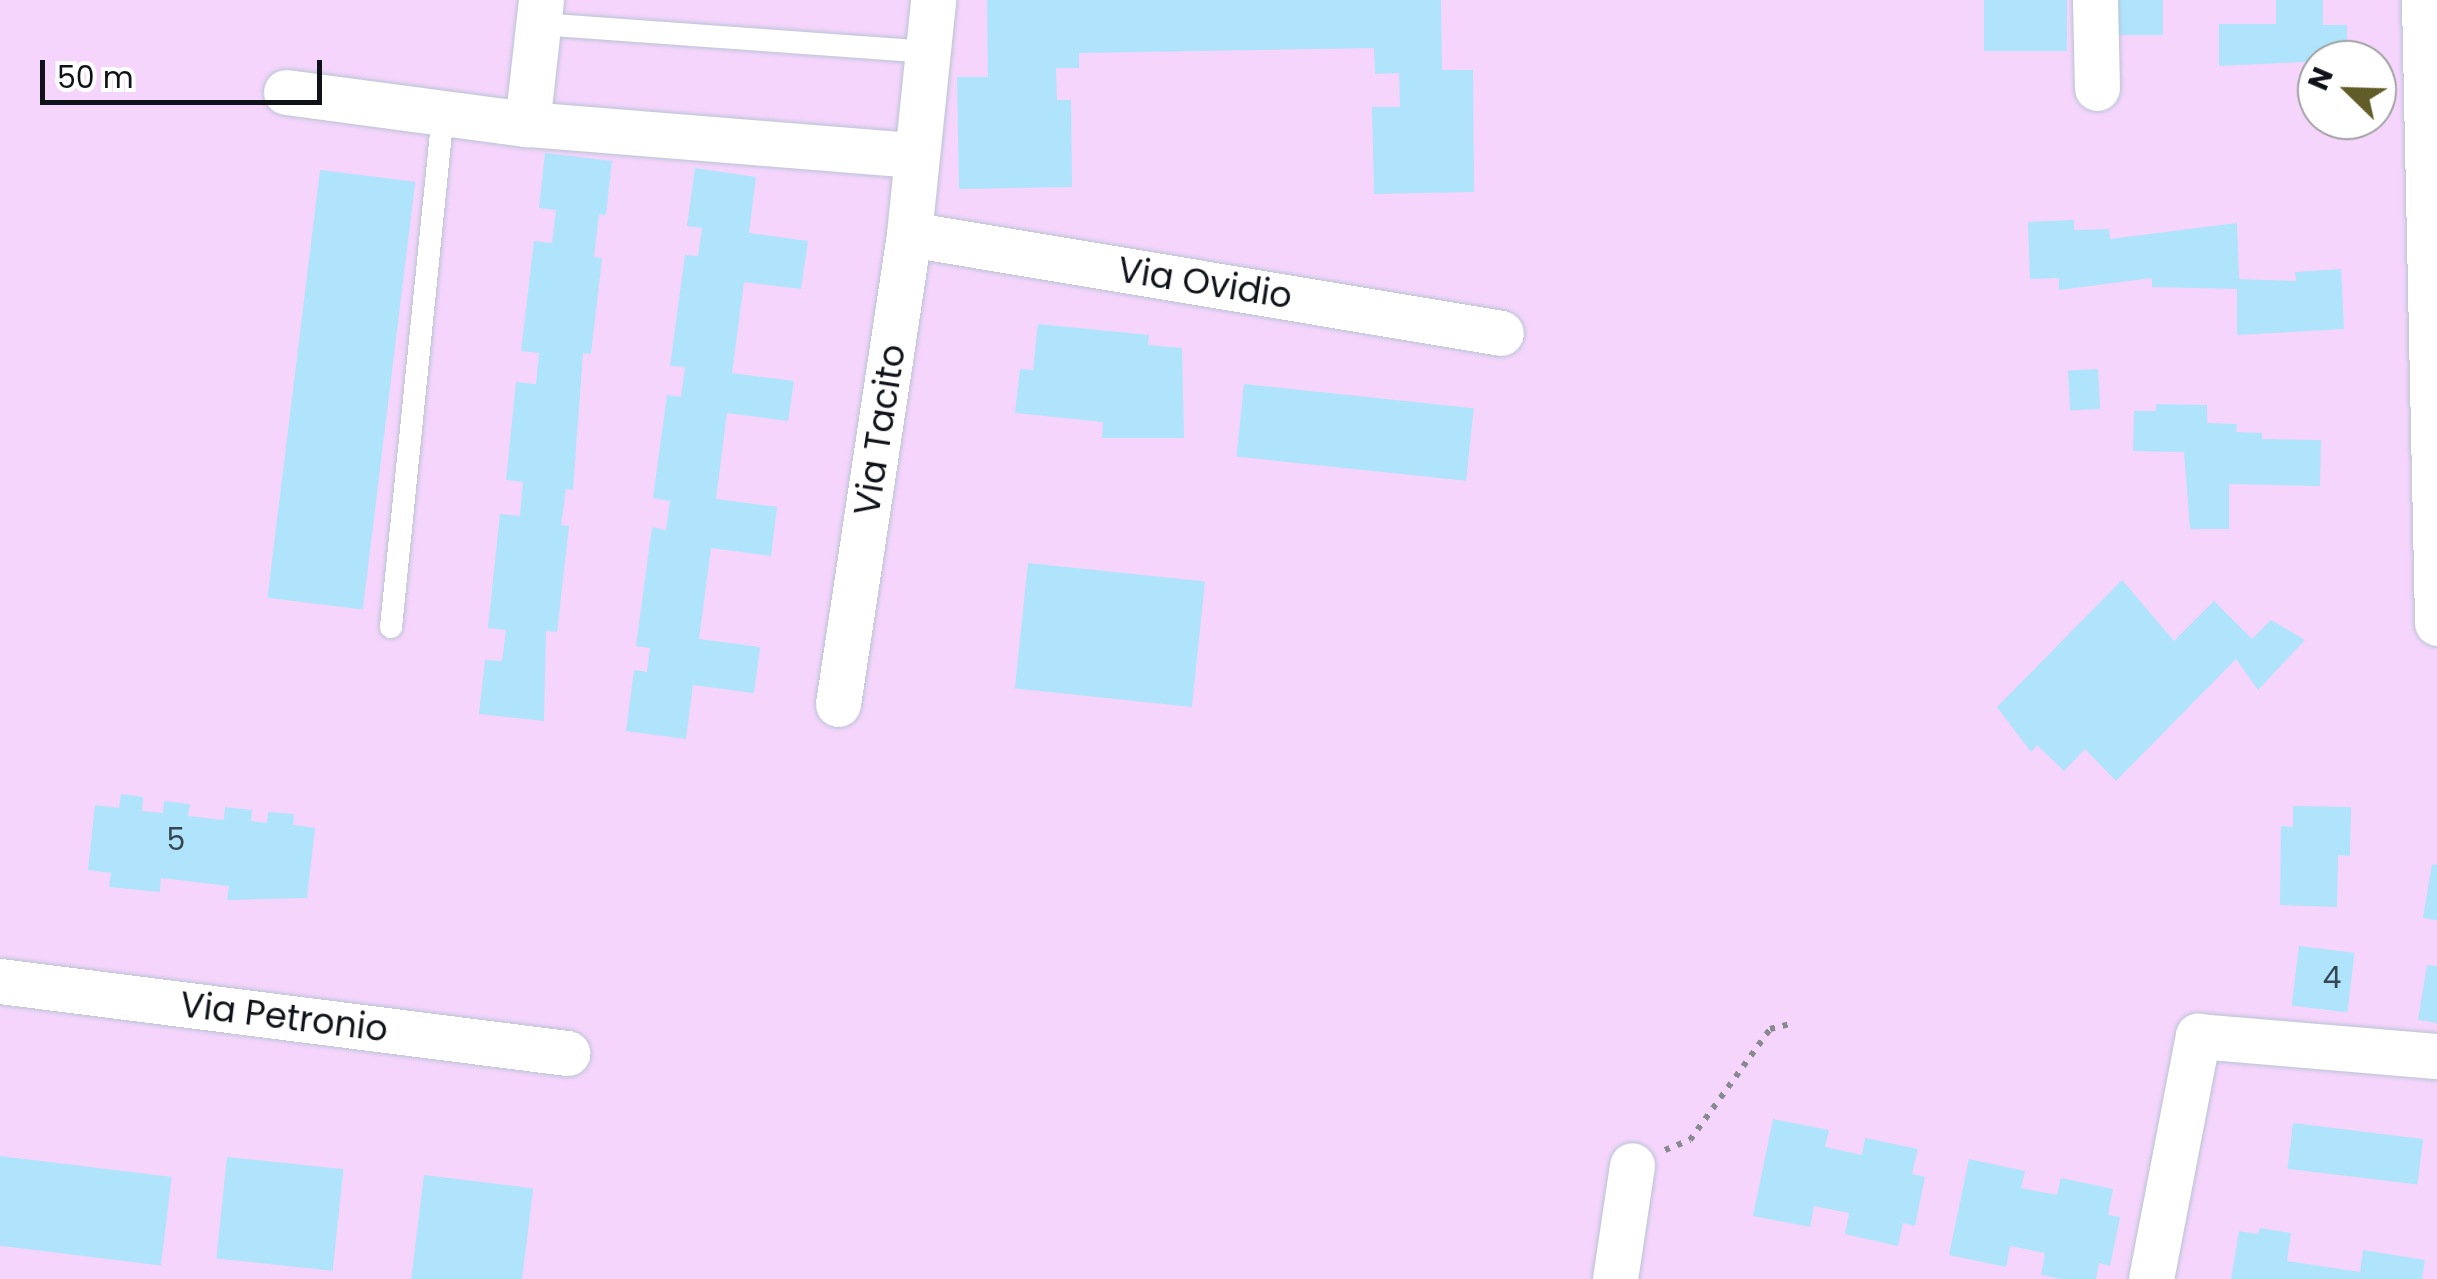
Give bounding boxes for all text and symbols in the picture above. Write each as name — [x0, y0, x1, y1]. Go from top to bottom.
scale bar — [45, 40, 328, 102]
north arrow — [2297, 40, 2397, 140]
text: 50 m — [57, 56, 134, 99]
text: N — [2299, 62, 2343, 96]
street label: Via Ovidio — [1115, 249, 1295, 317]
street label: Via Tacito — [846, 341, 914, 519]
house number: 5 — [167, 822, 185, 858]
house number: 4 — [2323, 960, 2341, 996]
street label: Via Petronio — [178, 983, 390, 1051]

